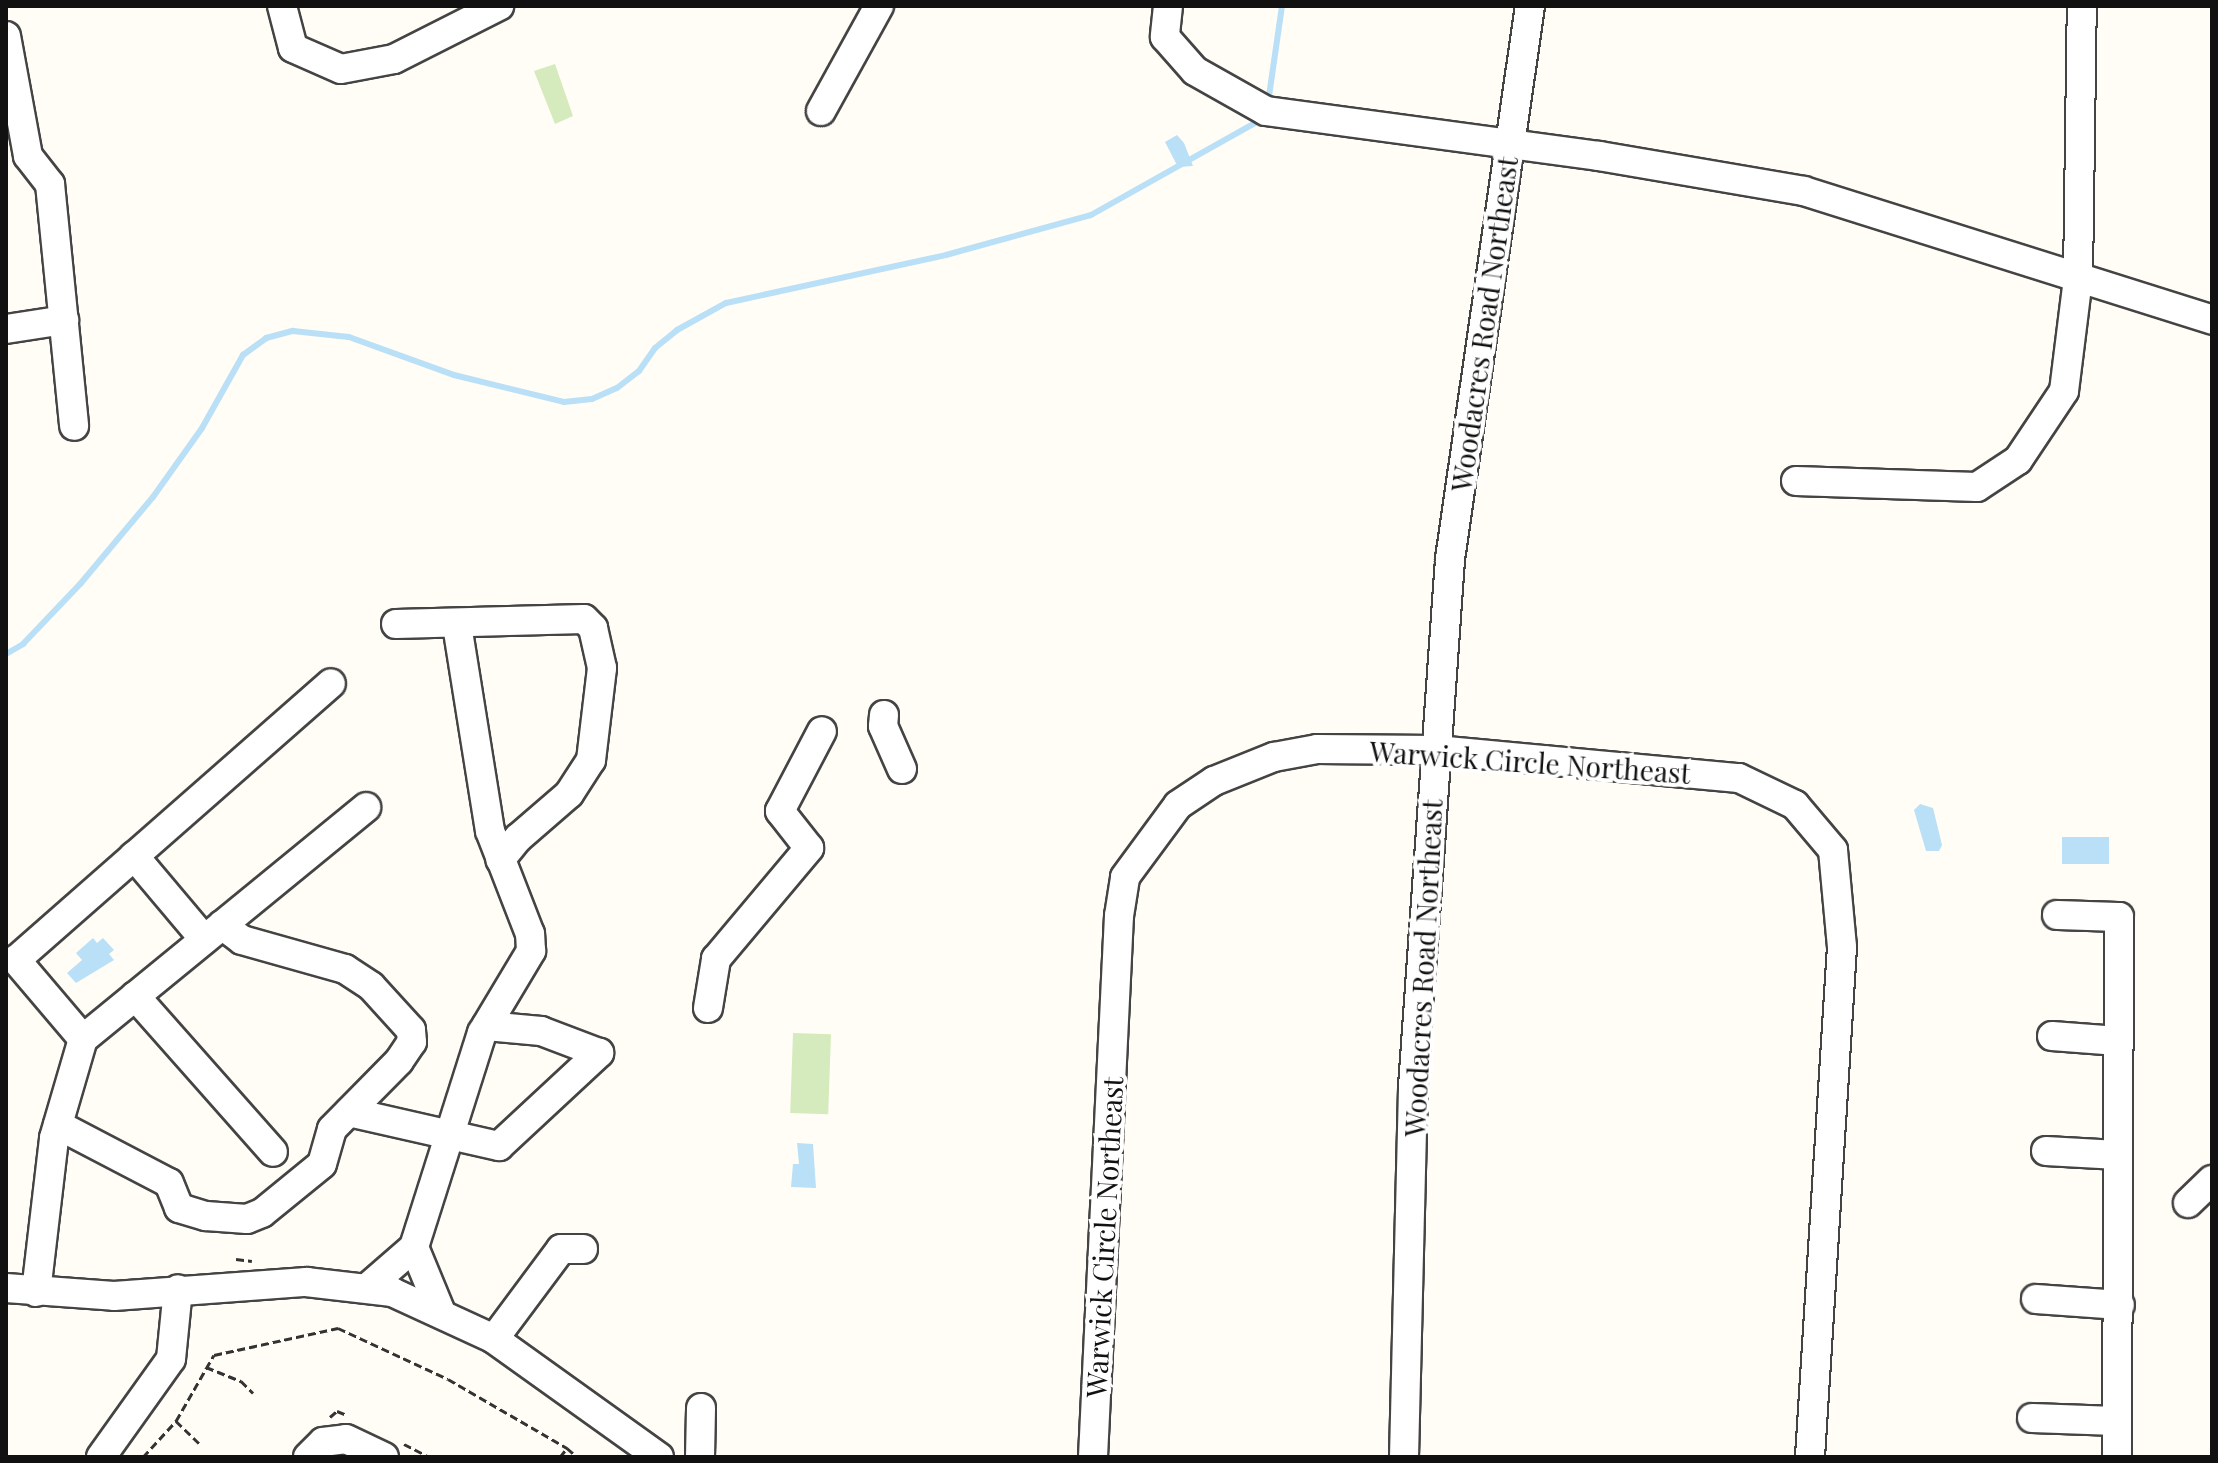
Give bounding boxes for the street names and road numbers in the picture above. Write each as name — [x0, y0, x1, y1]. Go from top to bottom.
street label: Woodacres Road Northeast — [1444, 154, 1524, 494]
street label: Warwick Circle Northeast — [1368, 734, 1692, 790]
street label: Woodacres Road Northeast — [1397, 798, 1449, 1138]
street label: Warwick Circle Northeast — [1079, 1075, 1129, 1399]

